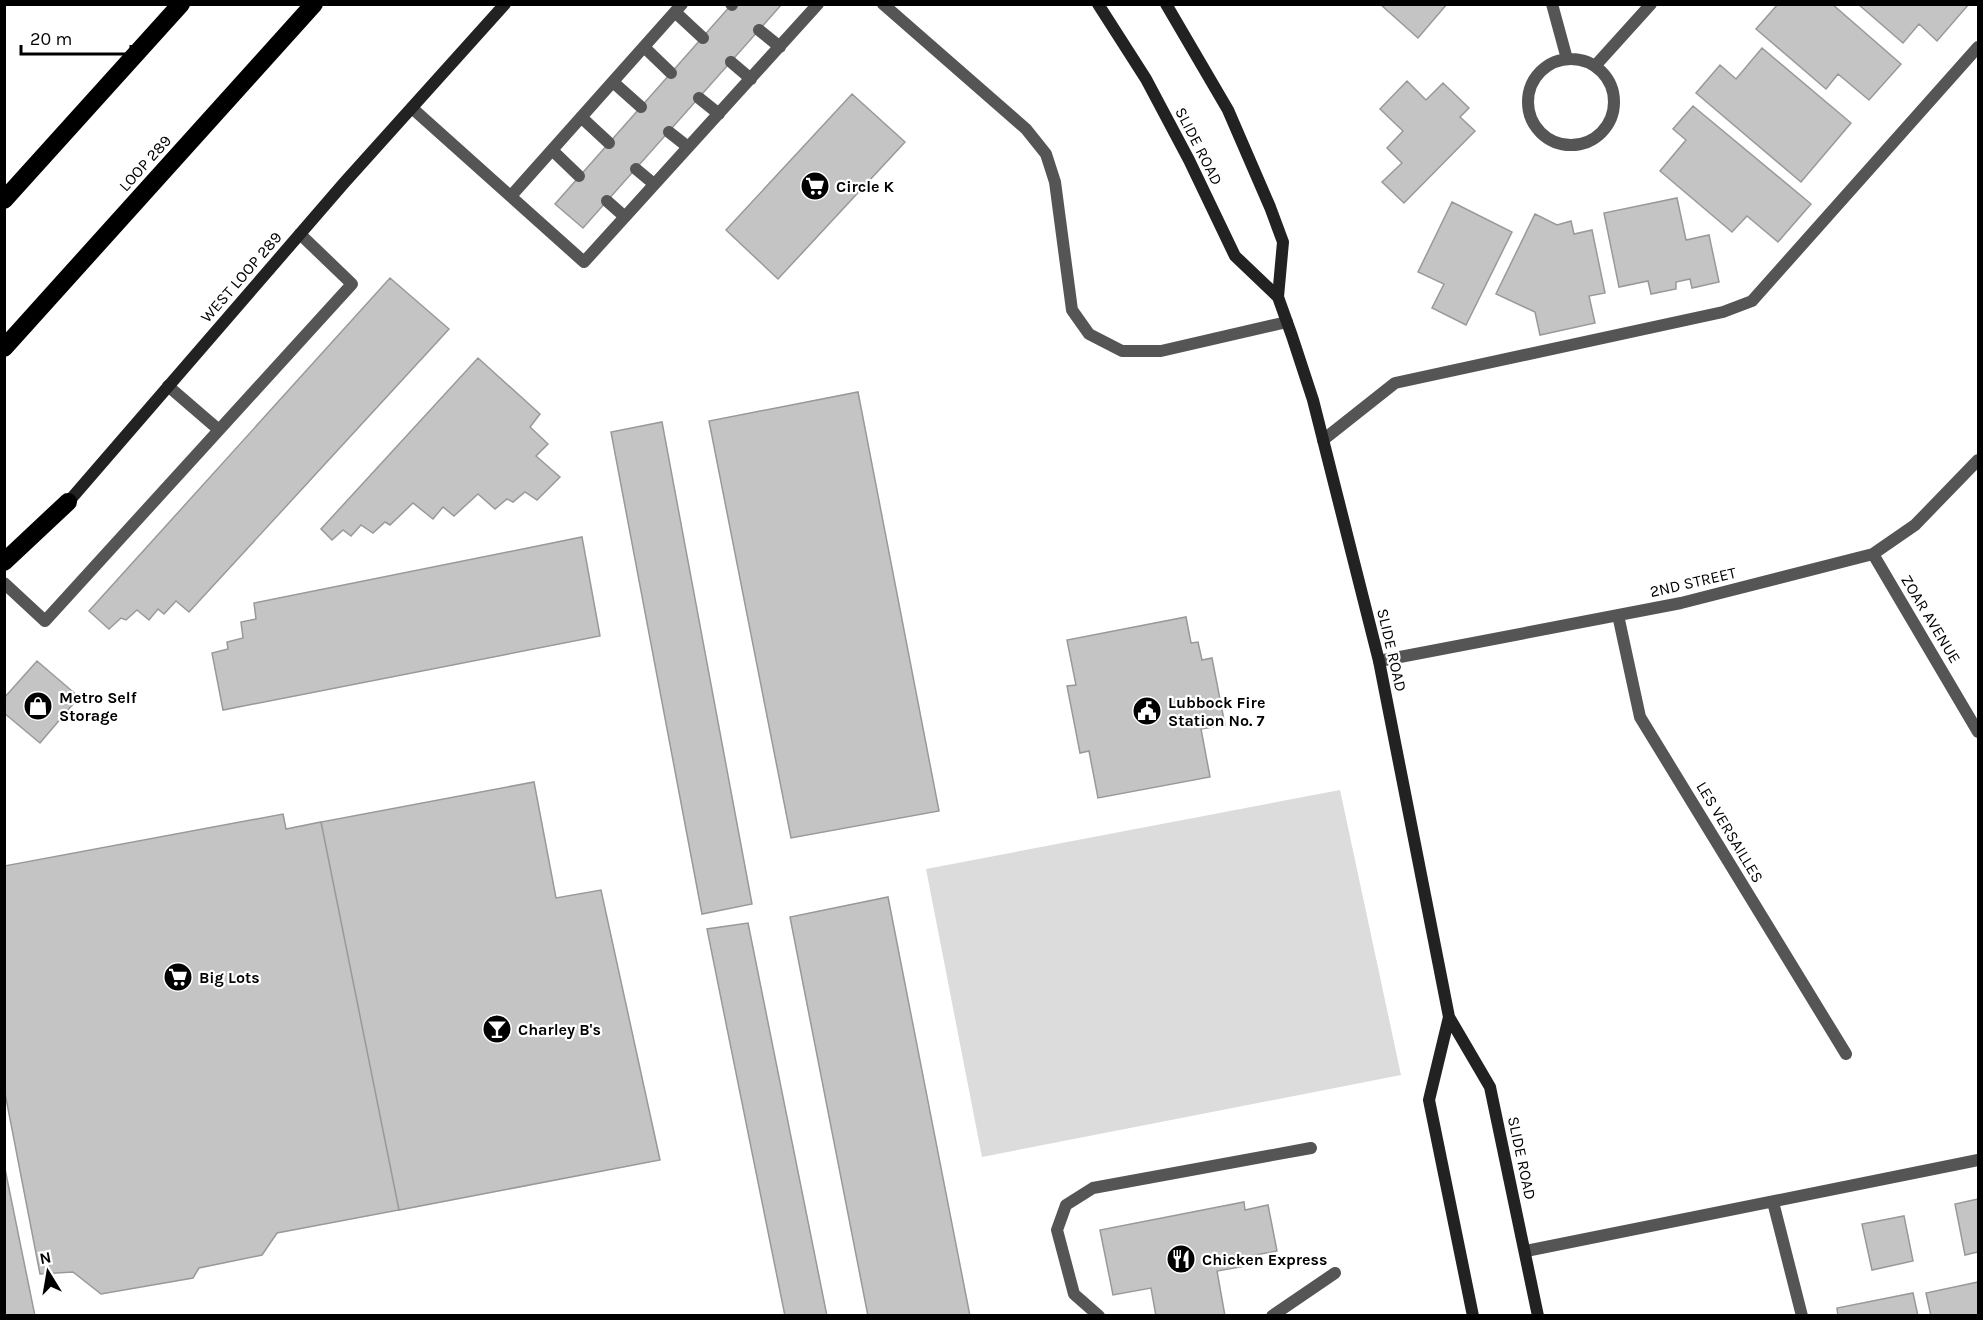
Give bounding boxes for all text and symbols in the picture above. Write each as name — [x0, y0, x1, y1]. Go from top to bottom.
scale bar — [21, 18, 130, 56]
text: 20 m — [30, 28, 72, 50]
street label: SLIDE ROAD — [1171, 104, 1227, 188]
street label: LOOP 289 — [115, 131, 175, 195]
supermarket icon: Circle K — [799, 170, 831, 202]
place label: Circle K — [836, 177, 895, 196]
street label: WEST LOOP 289 — [196, 228, 286, 326]
street label: 2ND STREET — [1648, 563, 1738, 601]
street label: ZOAR AVENUE — [1897, 571, 1965, 667]
street label: SLIDE ROAD — [1373, 607, 1411, 693]
place label: Metro Self Storage — [59, 688, 137, 725]
shop icon: Metro Self Storage — [22, 690, 54, 722]
place label: Lubbock Fire Station No. 7 — [1168, 693, 1265, 730]
public building icon: Lubbock Fire Station No. 7 — [1131, 695, 1163, 727]
street label: LES VERSAILLES — [1692, 778, 1768, 886]
supermarket icon: Big Lots — [162, 961, 194, 993]
place label: Big Lots — [199, 968, 260, 987]
bar icon: Charley B's — [481, 1013, 513, 1045]
place label: Charley B's — [518, 1020, 601, 1039]
street label: SLIDE ROAD — [1504, 1115, 1540, 1201]
north arrow — [18, 1242, 78, 1302]
restaurant icon: Chicken Express — [1165, 1243, 1197, 1275]
text: N — [38, 1247, 53, 1268]
place label: Chicken Express — [1202, 1250, 1327, 1269]

